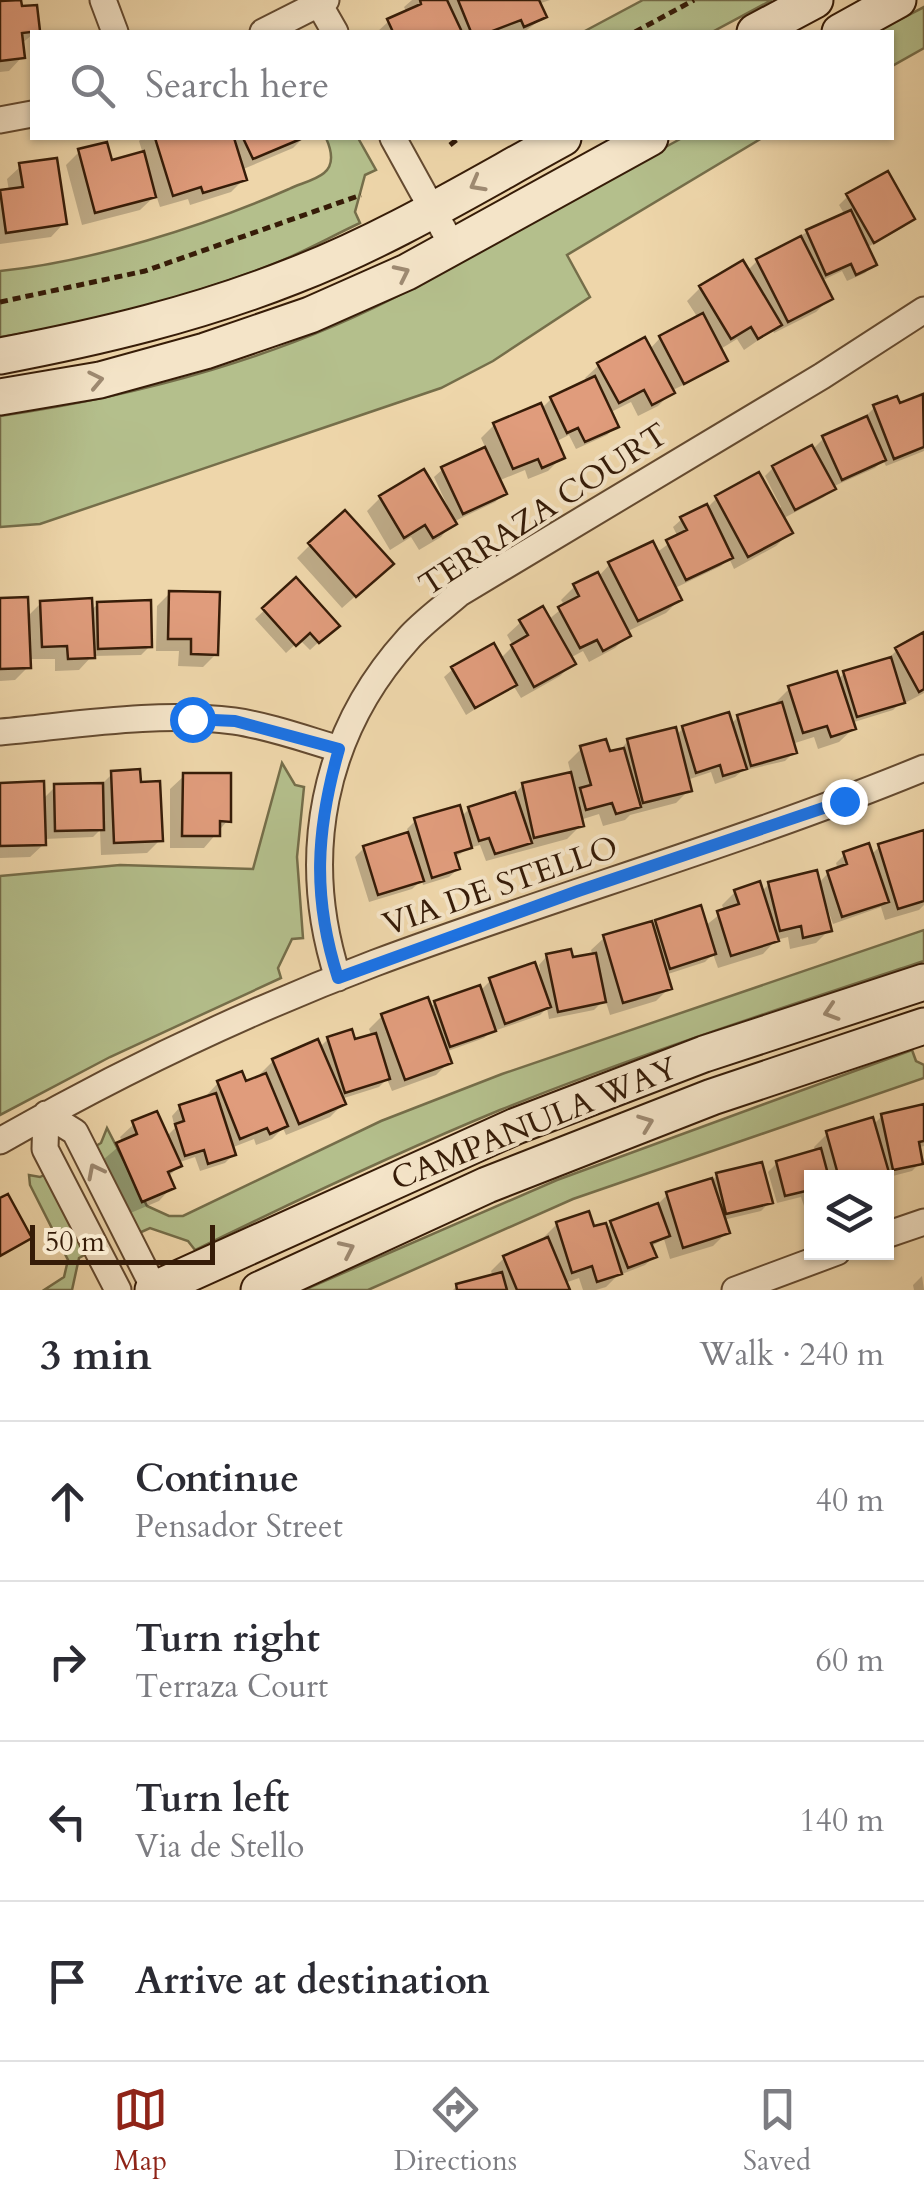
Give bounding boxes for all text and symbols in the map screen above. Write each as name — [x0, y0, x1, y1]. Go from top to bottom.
search box — [30, 30, 894, 140]
icon: search — [65, 58, 120, 113]
text: Search here — [145, 59, 329, 111]
one-way arrow — [470, 172, 488, 192]
one-way arrow — [392, 265, 410, 285]
one-way arrow — [87, 371, 104, 392]
street label: TERRAZA COURT — [411, 413, 676, 607]
route start — [170, 697, 216, 743]
route end — [822, 779, 868, 825]
street label: VIA DE STELLO — [377, 825, 624, 947]
one-way arrow — [824, 1000, 841, 1020]
street label: CAMPANULA WAY — [385, 1046, 684, 1201]
one-way arrow — [637, 1114, 654, 1134]
one-way arrow — [88, 1164, 107, 1182]
map controls — [804, 1170, 894, 1260]
button: layers — [804, 1170, 894, 1260]
scale bar — [30, 1220, 215, 1264]
text: 50 m — [45, 1223, 105, 1261]
one-way arrow — [337, 1242, 355, 1262]
text: 3 min — [40, 1327, 152, 1384]
text: Walk · 240 m — [699, 1333, 884, 1377]
text: Continue — [135, 1453, 299, 1505]
icon: ahead — [40, 1474, 95, 1529]
text: 40 m — [816, 1479, 884, 1523]
text: Pensador Street — [135, 1505, 343, 1549]
text: Turn right — [135, 1613, 320, 1665]
icon: right — [40, 1634, 95, 1689]
text: 60 m — [816, 1639, 884, 1683]
text: Terraza Court — [135, 1665, 328, 1709]
text: Turn left — [135, 1773, 289, 1825]
icon: left — [40, 1794, 95, 1849]
text: 140 m — [799, 1799, 884, 1843]
text: Via de Stello — [135, 1825, 304, 1869]
icon: arrive — [40, 1954, 95, 2009]
text: Arrive at destination — [135, 1955, 490, 2007]
tab: Map — [113, 2082, 168, 2180]
tab: Directions — [394, 2082, 517, 2180]
tab: Saved — [743, 2082, 811, 2180]

